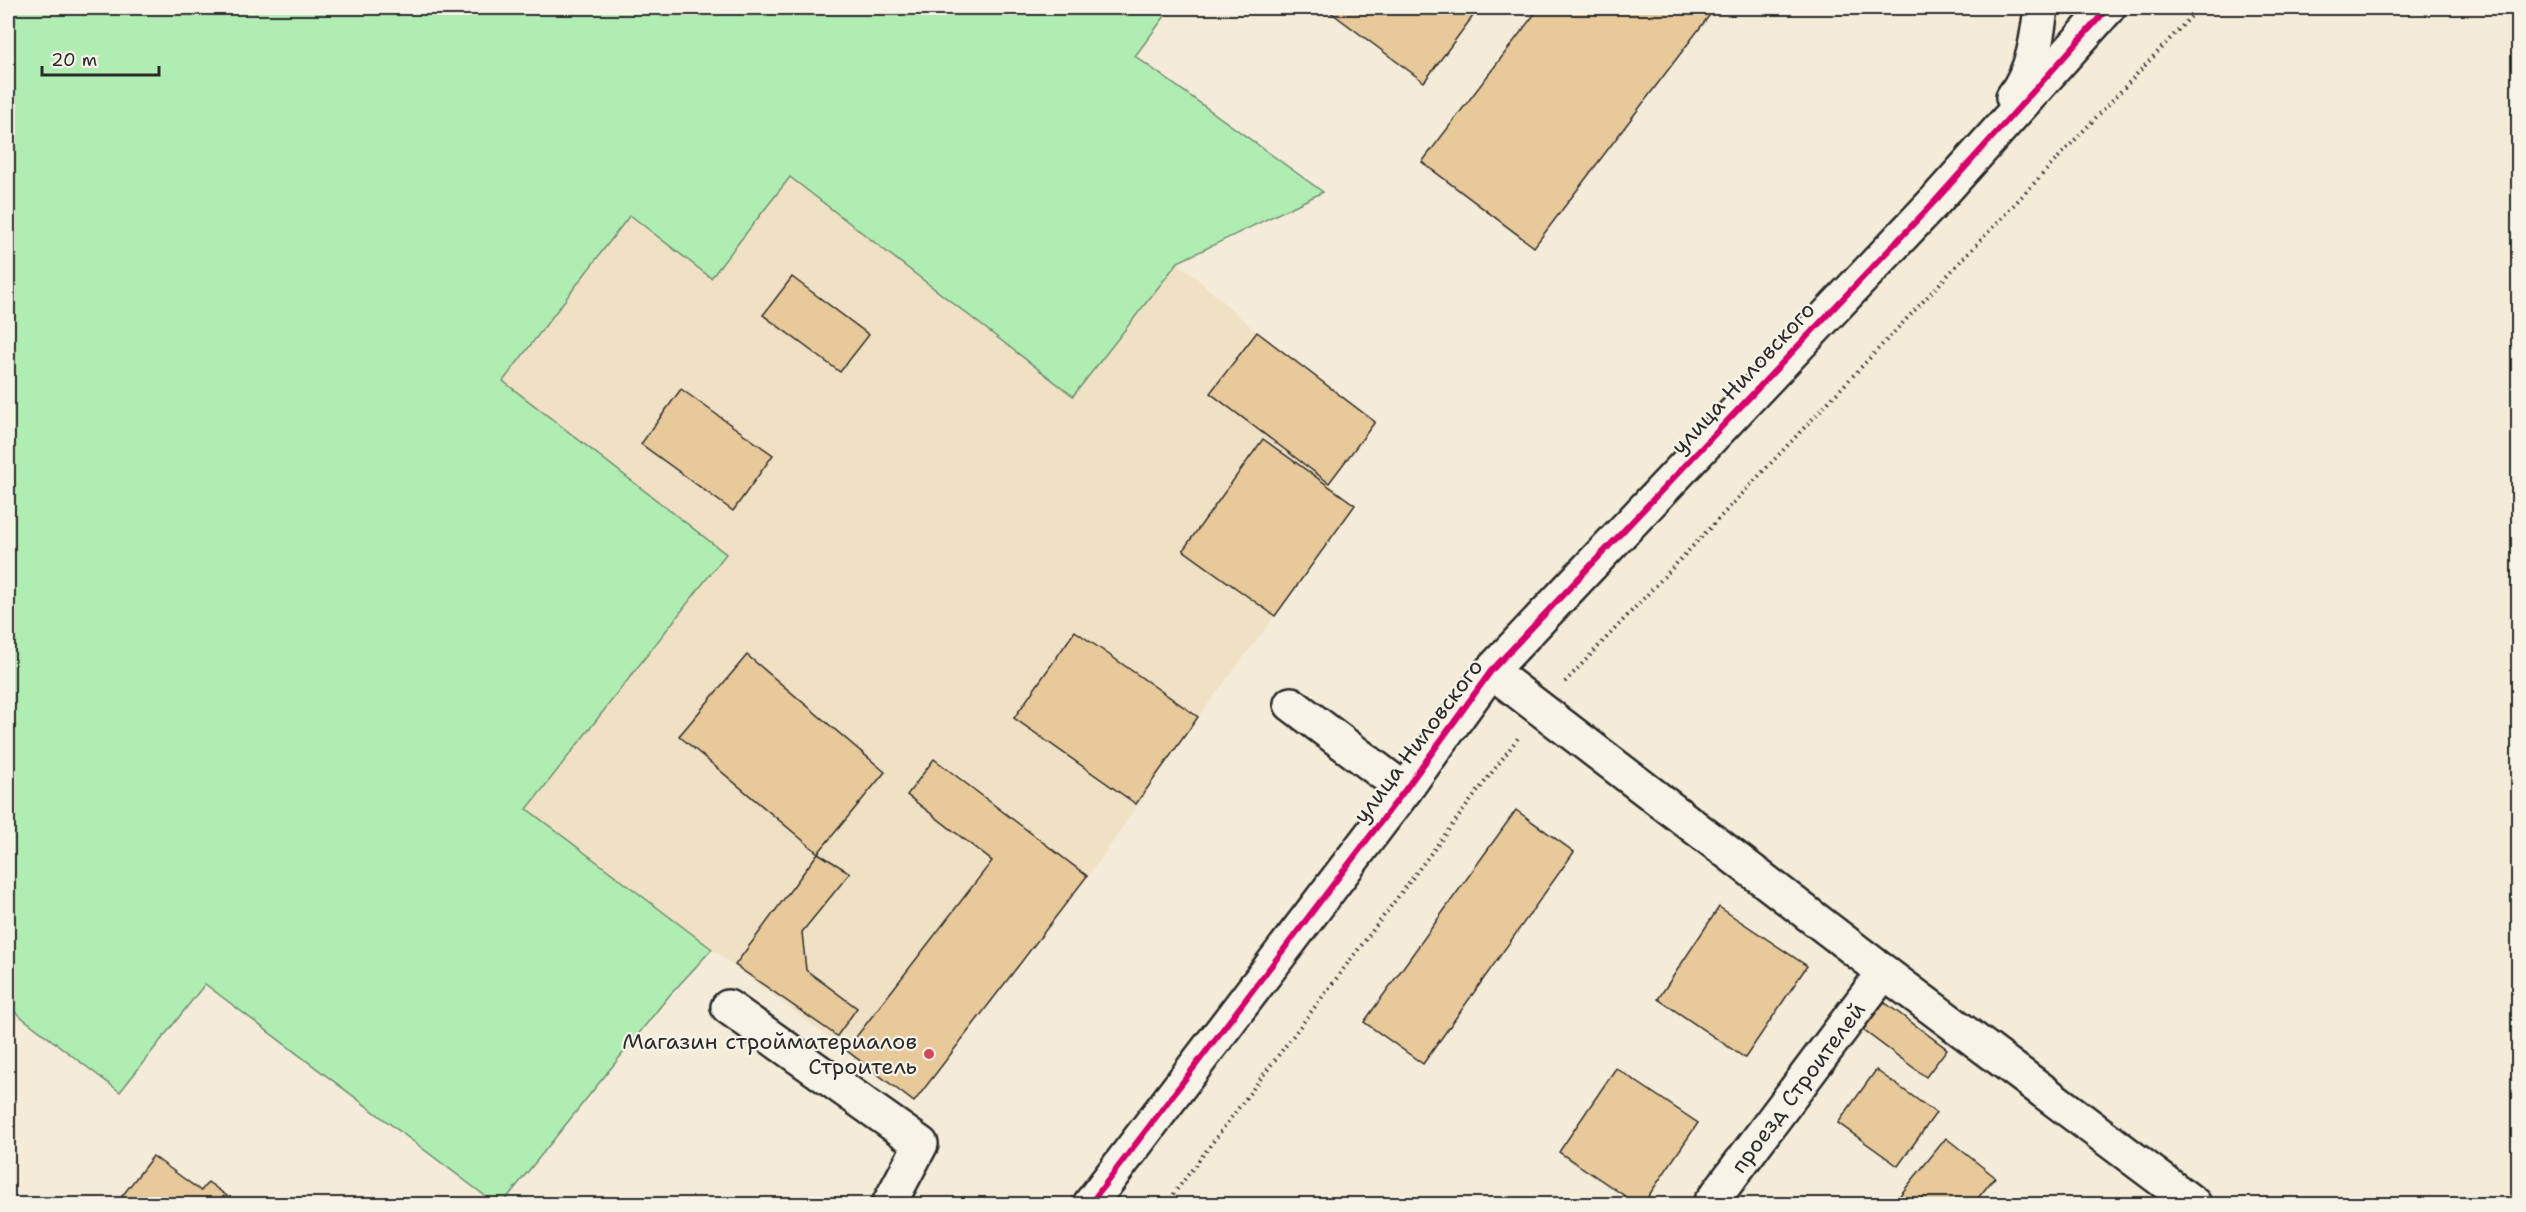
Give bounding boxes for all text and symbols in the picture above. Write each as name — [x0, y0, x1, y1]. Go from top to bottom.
scale bar — [42, 39, 159, 77]
text: 20 m — [51, 48, 97, 72]
street label: улица Ниловского — [1665, 296, 1821, 460]
street label: улица Ниловского — [1347, 653, 1489, 829]
street label: проезд Строителей — [1724, 996, 1871, 1179]
place label: Магазин стройматериалов Строитель — [622, 1027, 917, 1081]
marker: Магазин стройматериалов Строитель — [922, 1047, 936, 1061]

